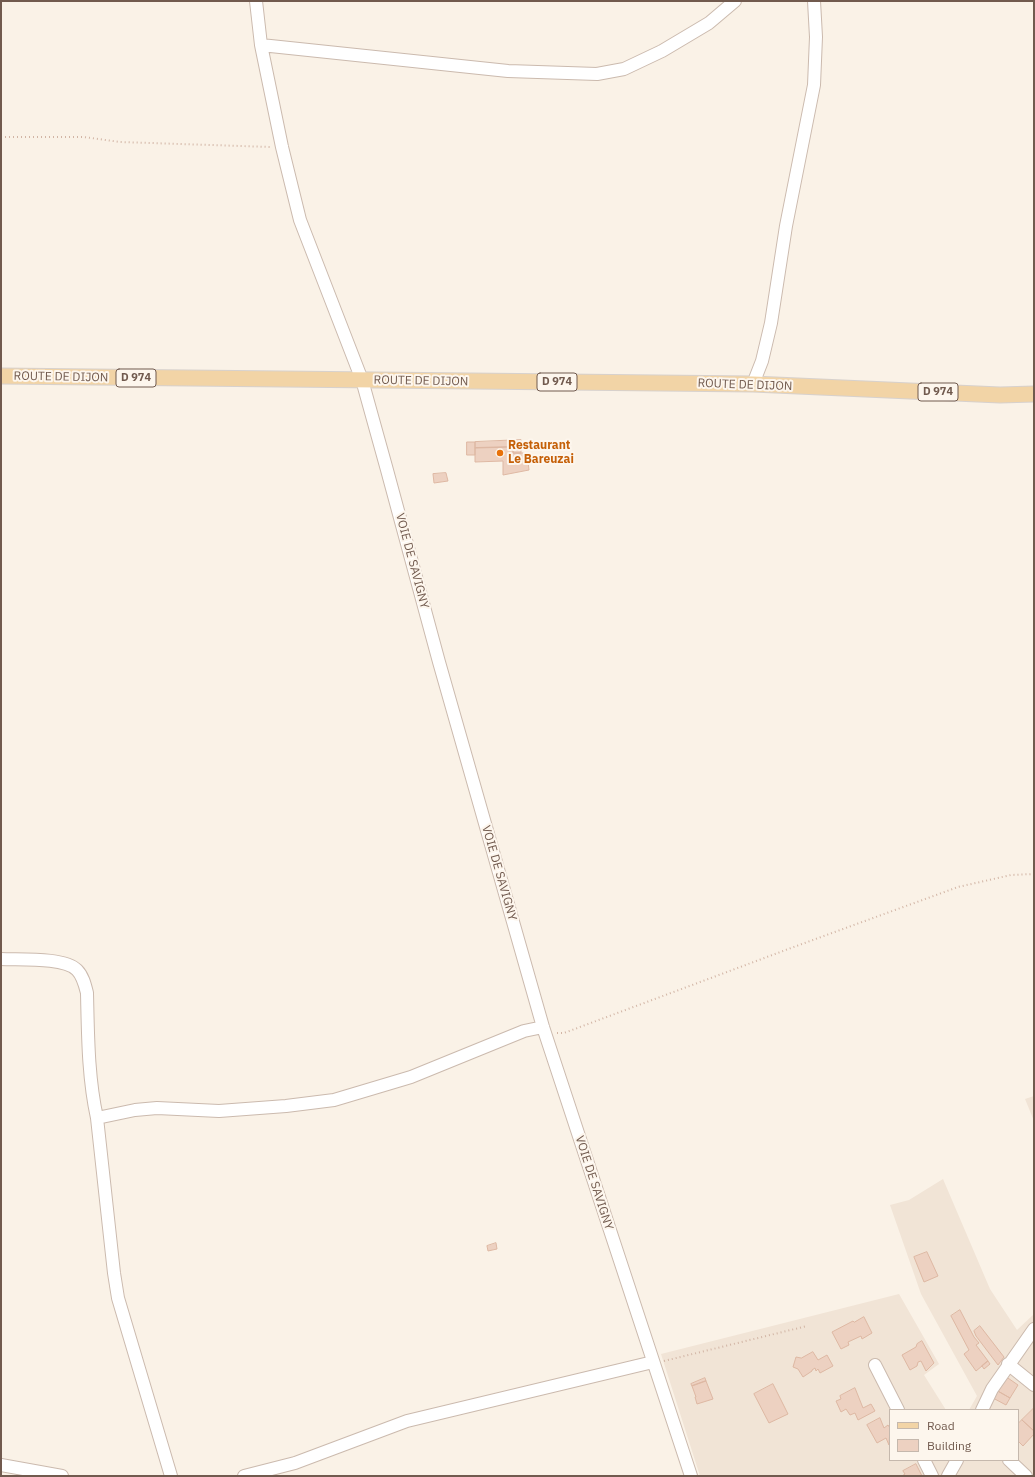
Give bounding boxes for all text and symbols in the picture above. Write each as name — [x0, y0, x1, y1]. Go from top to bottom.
street label: ROUTE DE DIJON — [14, 369, 108, 385]
road number: D 974 — [116, 369, 156, 387]
street label: ROUTE DE DIJON — [374, 373, 468, 389]
road number: D 974 — [537, 373, 577, 391]
street label: ROUTE DE DIJON — [697, 376, 793, 394]
road number: D 974 — [918, 383, 958, 401]
place label: Restaurant Le Bareuzai — [508, 439, 574, 467]
marker: Restaurant Le Bareuzai — [495, 448, 505, 458]
street label: VOIE DE SAVIGNY — [392, 512, 432, 610]
street label: VOIE DE SAVIGNY — [479, 824, 519, 922]
street label: VOIE DE SAVIGNY — [572, 1134, 616, 1232]
legend — [889, 1409, 1019, 1461]
text: Road — [927, 1418, 955, 1433]
text: Building — [927, 1438, 971, 1453]

